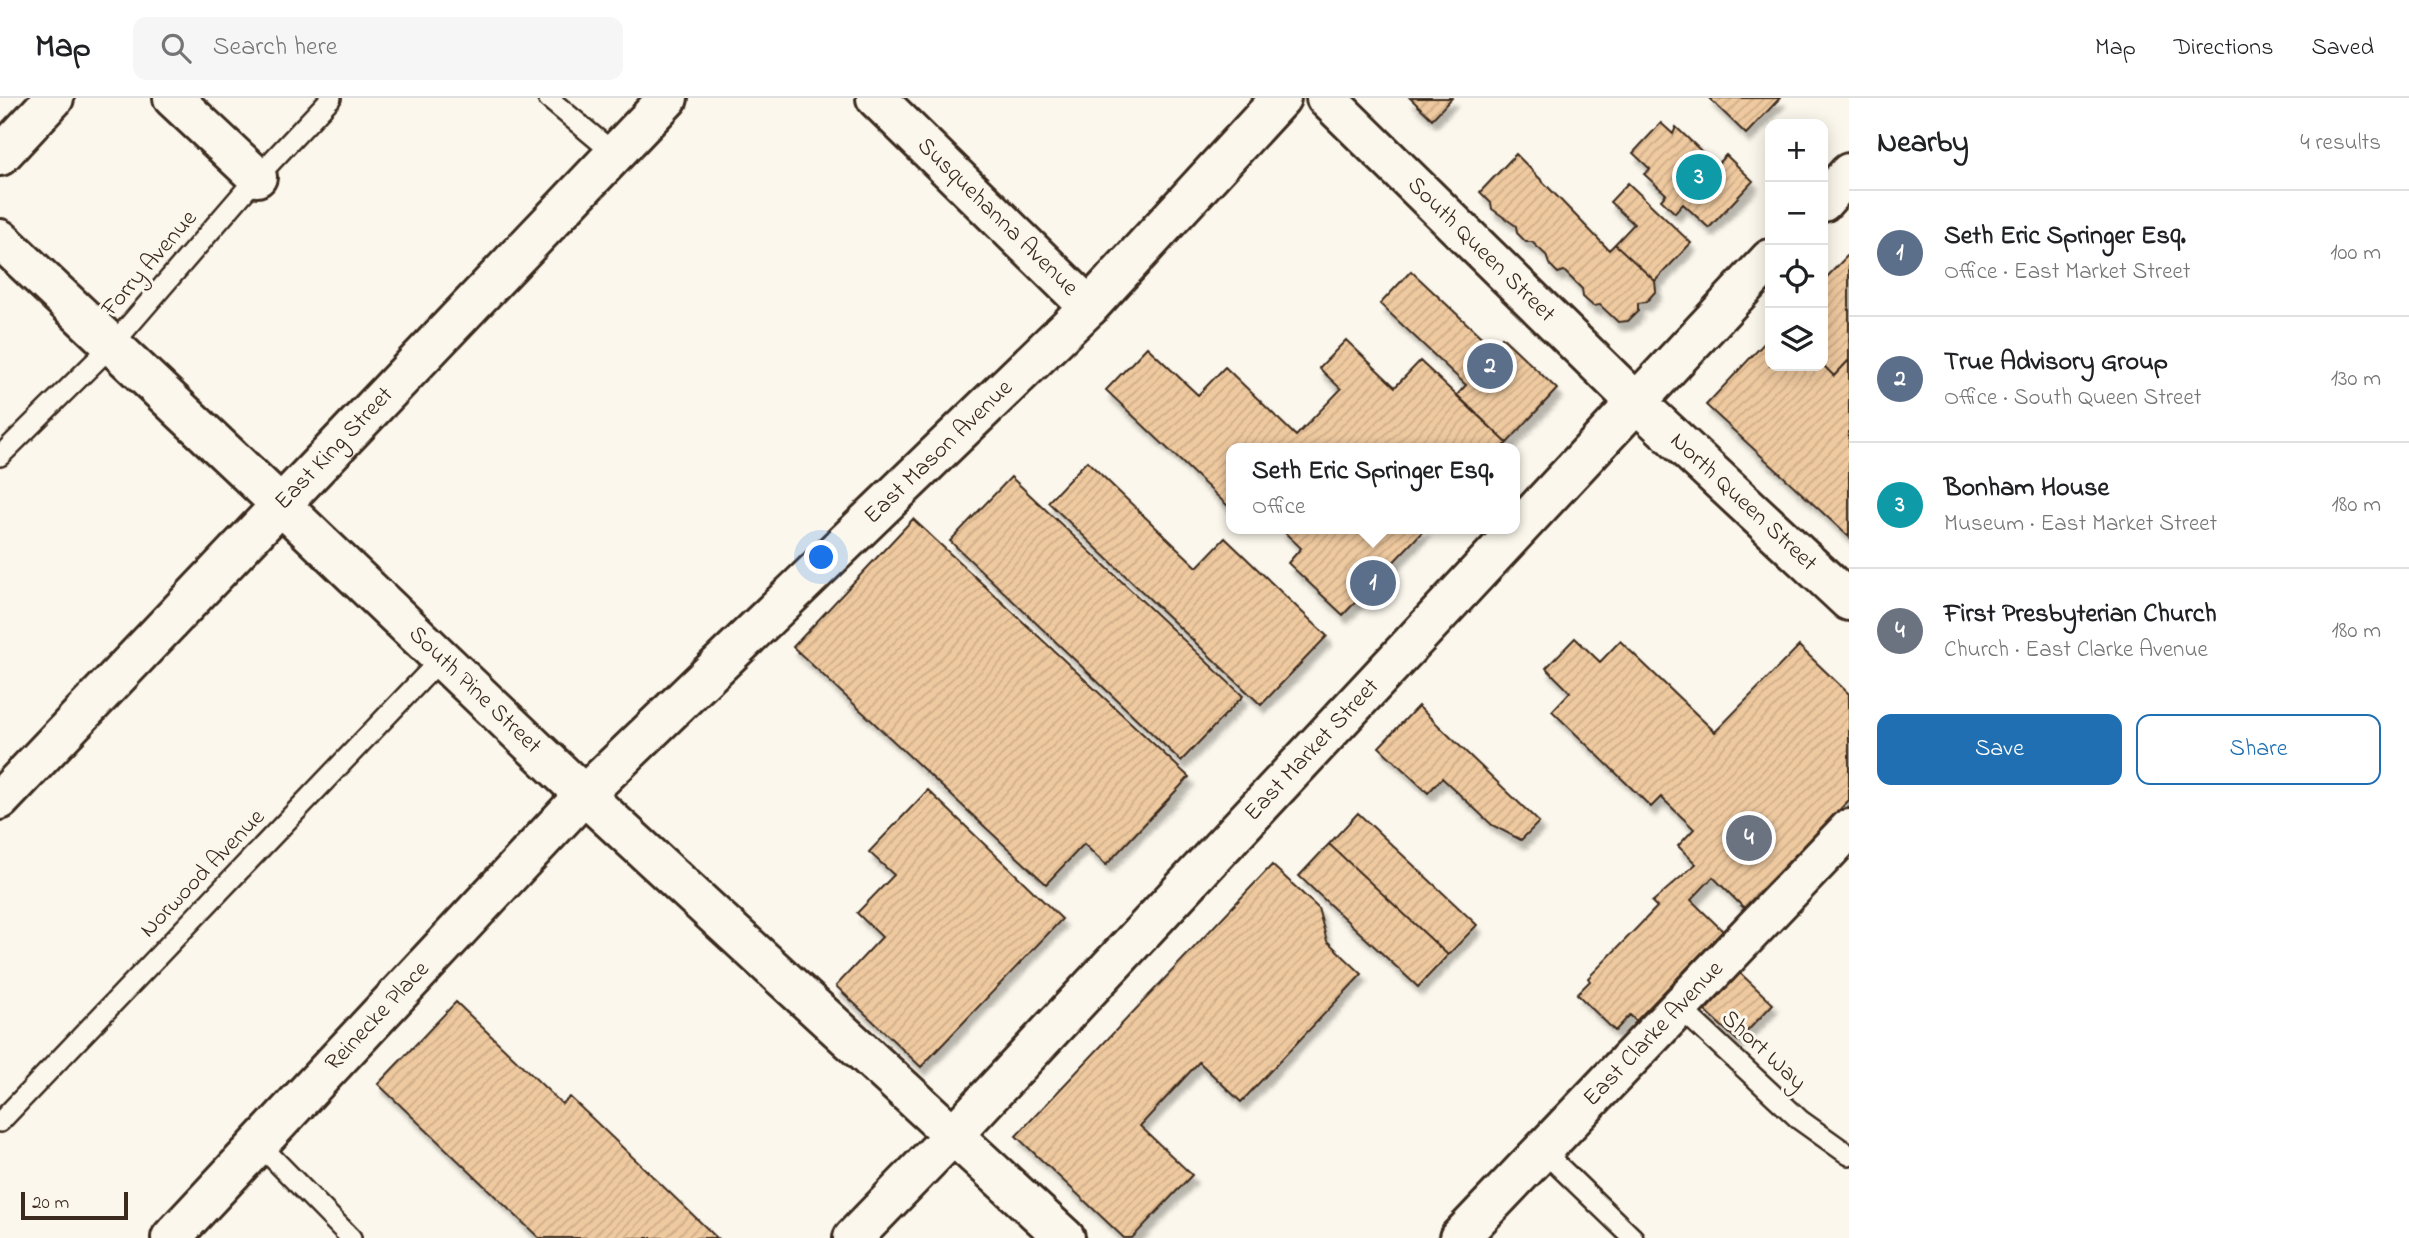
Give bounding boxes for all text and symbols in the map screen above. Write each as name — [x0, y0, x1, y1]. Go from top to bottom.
search box — [133, 17, 623, 80]
text: Map — [35, 24, 91, 72]
icon: search — [157, 29, 195, 67]
text: Search here — [213, 29, 337, 67]
text: Map — [2095, 31, 2136, 66]
text: Directions — [2174, 31, 2273, 66]
text: Saved — [2311, 31, 2374, 66]
map controls — [1765, 119, 1828, 371]
button: + — [1765, 119, 1828, 182]
text: Nearby — [1877, 122, 1969, 166]
text: 4 results — [2300, 127, 2381, 160]
street label: Susquehanna Avenue — [909, 129, 1086, 305]
pin: 3 — [1676, 151, 1722, 203]
street label: South Queen Street — [1399, 169, 1563, 331]
button: − — [1765, 182, 1828, 245]
street label: Forry Avenue — [93, 203, 207, 327]
text: Seth Eric Springer Esq. — [1944, 218, 2186, 256]
text: 1 — [1896, 237, 1904, 270]
text: 100 m — [2330, 237, 2381, 270]
button: locate — [1765, 245, 1828, 308]
text: Office · East Market Street — [1944, 256, 2191, 289]
button: layers — [1765, 308, 1828, 371]
pin: 2 — [1467, 340, 1513, 392]
text: True Advisory Group — [1944, 344, 2168, 382]
text: 2 — [1894, 363, 1906, 396]
text: 130 m — [2331, 363, 2381, 396]
street label: East Mason Avenue — [856, 371, 1021, 533]
street label: East King Street — [267, 379, 402, 518]
text: Office · South Queen Street — [1944, 382, 2201, 415]
street label: North Queen Street — [1662, 424, 1825, 580]
popup — [1226, 443, 1520, 534]
text: Seth Eric Springer Esq. — [1252, 453, 1494, 491]
text: Bonham House — [1944, 470, 2109, 508]
text: 3 — [1895, 489, 1905, 522]
text: 180 m — [2332, 489, 2381, 522]
text: Office — [1252, 491, 1305, 524]
text: Museum · East Market Street — [1944, 508, 2217, 541]
your location — [804, 540, 838, 574]
pin: 1 — [1350, 557, 1396, 609]
text: First Presbyterian Church — [1944, 596, 2217, 634]
text: 4 — [1895, 615, 1905, 648]
text: 180 m — [2332, 615, 2381, 648]
street label: South Pine Street — [400, 618, 549, 763]
text: Church · East Clarke Avenue — [1944, 634, 2208, 667]
street label: East Market Street — [1236, 671, 1388, 830]
button: Save — [1877, 714, 2122, 785]
button: Share — [2136, 714, 2381, 785]
street label: Norwood Avenue — [132, 801, 274, 947]
pin: 4 — [1726, 812, 1772, 864]
street label: Reinecke Place — [317, 953, 438, 1079]
street label: East Clarke Avenue — [1575, 953, 1732, 1115]
street label: Short Way — [1712, 1002, 1814, 1101]
scale bar — [21, 1189, 128, 1221]
text: 20 m — [32, 1190, 69, 1217]

